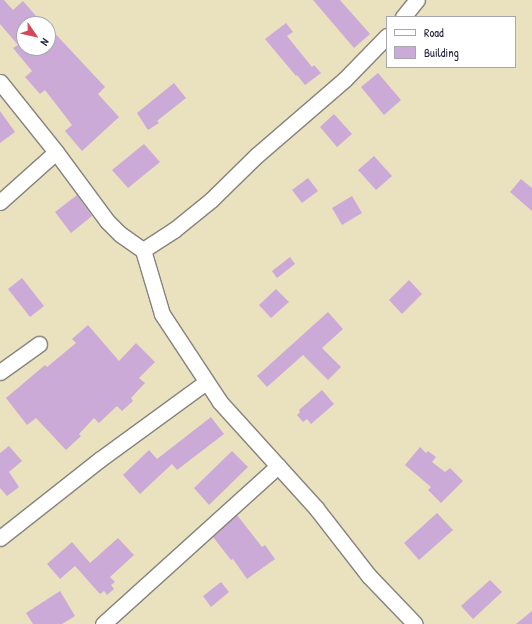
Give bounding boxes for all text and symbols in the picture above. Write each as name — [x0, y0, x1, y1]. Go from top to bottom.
north arrow — [16, 16, 56, 56]
legend — [386, 16, 516, 68]
text: Road — [424, 24, 444, 41]
text: N — [38, 36, 53, 48]
text: Building — [424, 44, 459, 61]

